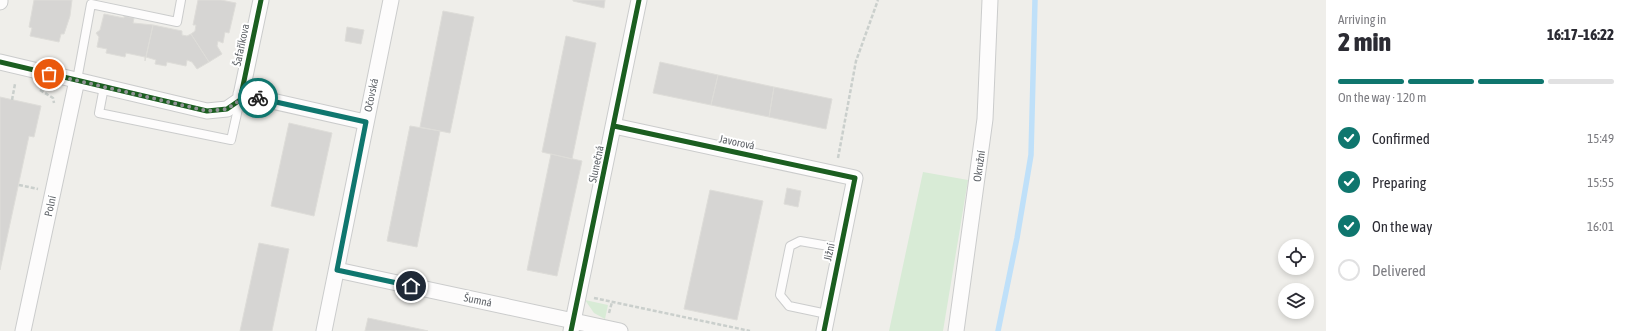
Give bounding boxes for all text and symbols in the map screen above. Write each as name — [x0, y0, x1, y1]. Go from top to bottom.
text: Arriving in — [1338, 12, 1386, 27]
street label: Šafaříkova — [231, 23, 251, 67]
text: 16:17–16:22 — [1547, 26, 1614, 43]
text: 2 min — [1338, 27, 1391, 57]
pin — [32, 57, 66, 91]
icon: bag — [38, 63, 60, 85]
street label: Očovská — [362, 77, 380, 113]
courier — [238, 78, 278, 118]
icon: bike — [247, 87, 269, 109]
text: On the way · 120 m — [1338, 90, 1426, 105]
icon: check — [1338, 127, 1360, 149]
text: Confirmed — [1372, 130, 1430, 147]
text: 15:49 — [1587, 131, 1614, 146]
street label: Javorová — [718, 132, 756, 152]
street label: Slunečná — [586, 144, 606, 184]
street label: Okružní — [971, 149, 987, 183]
icon: check — [1338, 171, 1360, 193]
text: Preparing — [1372, 174, 1426, 191]
text: 15:55 — [1587, 175, 1614, 190]
street label: Polní — [42, 194, 58, 218]
icon: check — [1338, 215, 1360, 237]
text: On the way — [1372, 218, 1433, 235]
text: 16:01 — [1587, 219, 1614, 234]
map controls — [1278, 239, 1314, 319]
button: locate — [1278, 239, 1314, 275]
street label: Jižní — [821, 242, 837, 262]
text: Delivered — [1372, 262, 1426, 279]
pin — [394, 269, 428, 303]
icon: home — [400, 275, 422, 297]
button: layers — [1278, 283, 1314, 319]
street label: Šumná — [463, 291, 493, 309]

